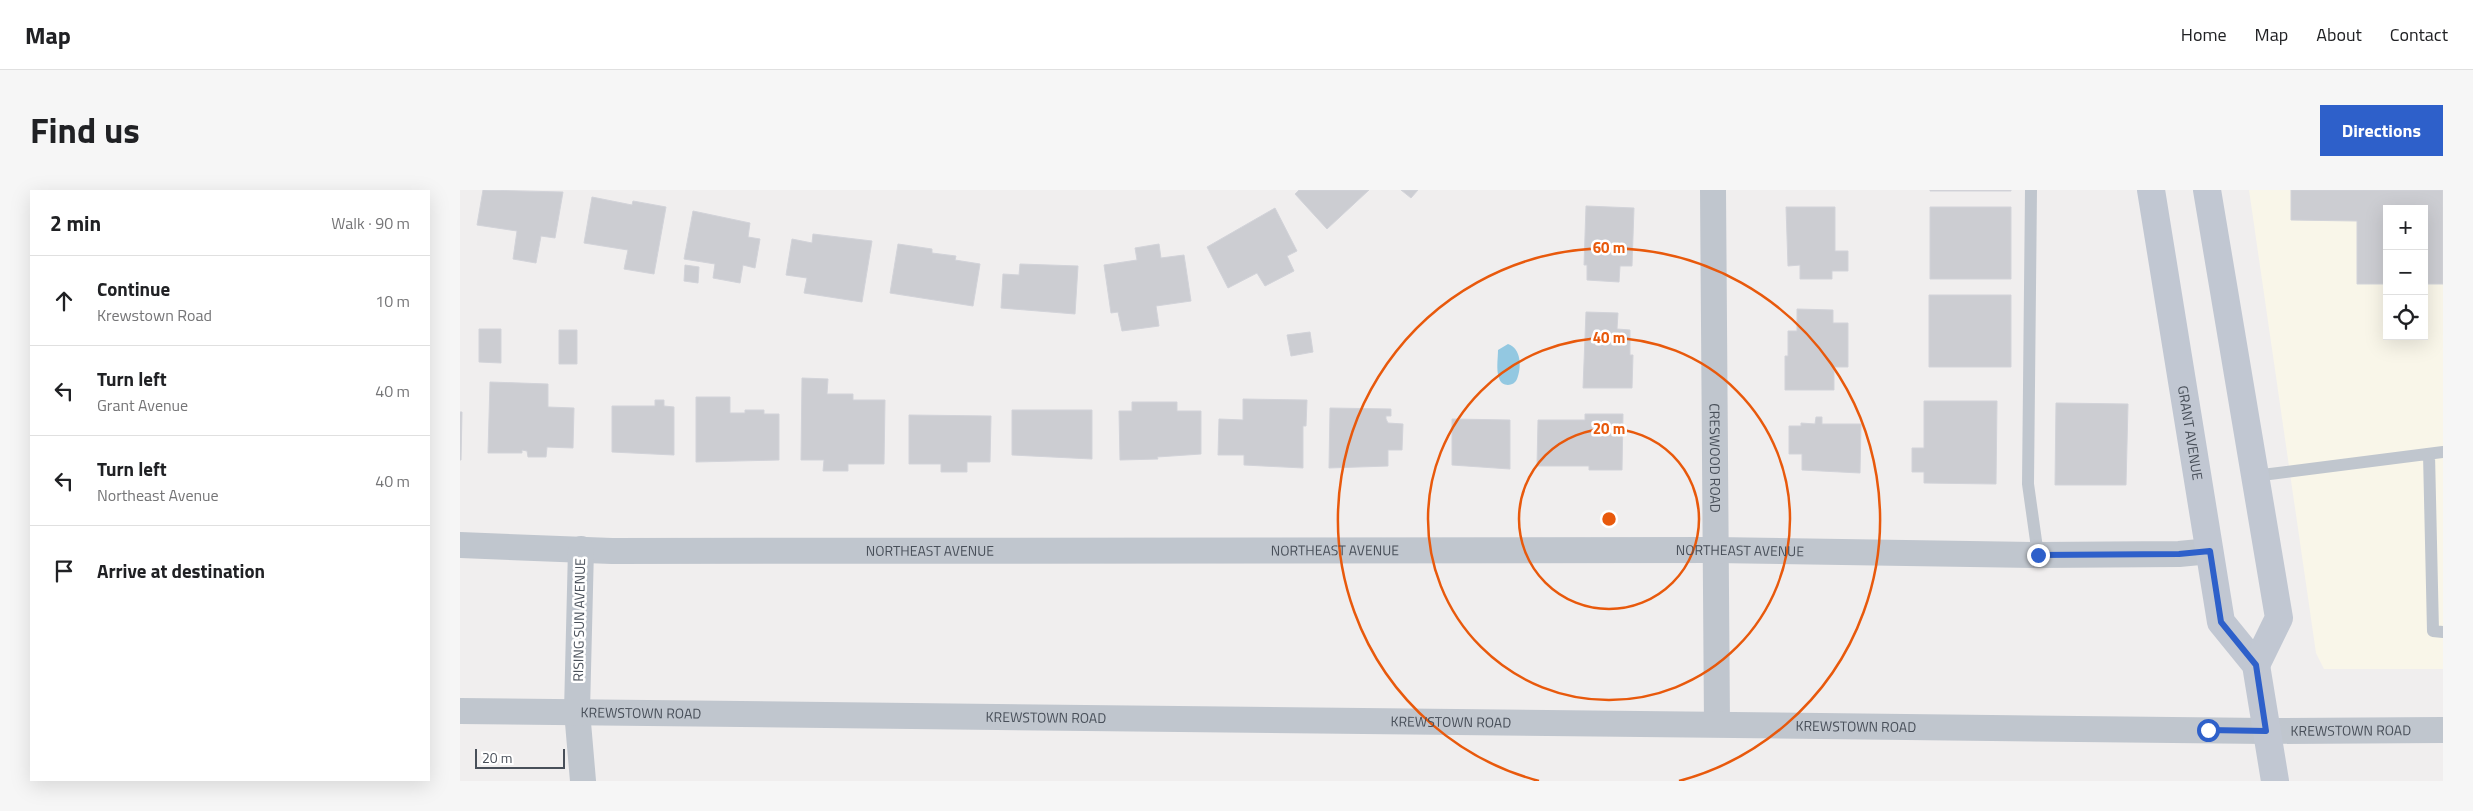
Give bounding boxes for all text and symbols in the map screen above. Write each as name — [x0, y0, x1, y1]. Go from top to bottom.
text: Map — [25, 17, 71, 53]
text: Home — [2181, 21, 2227, 48]
text: Map — [2255, 21, 2288, 48]
text: About — [2316, 21, 2362, 48]
text: Contact — [2390, 21, 2448, 48]
text: Find us — [30, 103, 140, 157]
button: Directions — [2320, 105, 2443, 156]
map controls — [2383, 205, 2428, 340]
button: + — [2383, 205, 2428, 250]
text: 2 min — [50, 207, 101, 239]
text: Walk · 90 m — [331, 211, 410, 235]
text: 60 m — [1593, 236, 1625, 259]
button: − — [2383, 250, 2428, 295]
text: Continue — [97, 274, 170, 303]
icon: ahead — [50, 287, 78, 315]
text: 10 m — [375, 289, 410, 313]
button: locate — [2383, 295, 2428, 340]
text: Krewstown Road — [97, 303, 212, 327]
text: 40 m — [1593, 326, 1625, 349]
text: Turn left — [97, 364, 167, 393]
icon: left — [50, 377, 78, 405]
text: 40 m — [375, 379, 410, 403]
street label: GRANT AVENUE — [2173, 384, 2209, 482]
text: Grant Avenue — [97, 393, 188, 417]
street label: CRESWOOD ROAD — [1705, 403, 1726, 513]
text: 20 m — [1593, 417, 1625, 440]
text: Turn left — [97, 454, 167, 483]
icon: left — [50, 467, 78, 495]
text: 40 m — [375, 469, 410, 493]
text: Northeast Avenue — [97, 483, 219, 507]
centre of rings — [1600, 510, 1618, 528]
street label: NORTHEAST AVENUE — [1271, 539, 1399, 560]
street label: NORTHEAST AVENUE — [1676, 539, 1804, 561]
street label: NORTHEAST AVENUE — [866, 540, 994, 561]
route end — [2027, 544, 2050, 567]
text: Arrive at destination — [97, 556, 265, 585]
icon: arrive — [50, 557, 78, 585]
street label: RISING SUN AVENUE — [567, 558, 590, 682]
street label: KREWSTOWN ROAD — [581, 701, 701, 724]
street label: KREWSTOWN ROAD — [986, 706, 1106, 728]
street label: KREWSTOWN ROAD — [1390, 710, 1511, 733]
street label: KREWSTOWN ROAD — [1795, 715, 1916, 737]
route start — [2197, 719, 2220, 742]
street label: KREWSTOWN ROAD — [2290, 719, 2411, 741]
scale bar — [475, 746, 565, 769]
text: 20 m — [482, 747, 512, 768]

